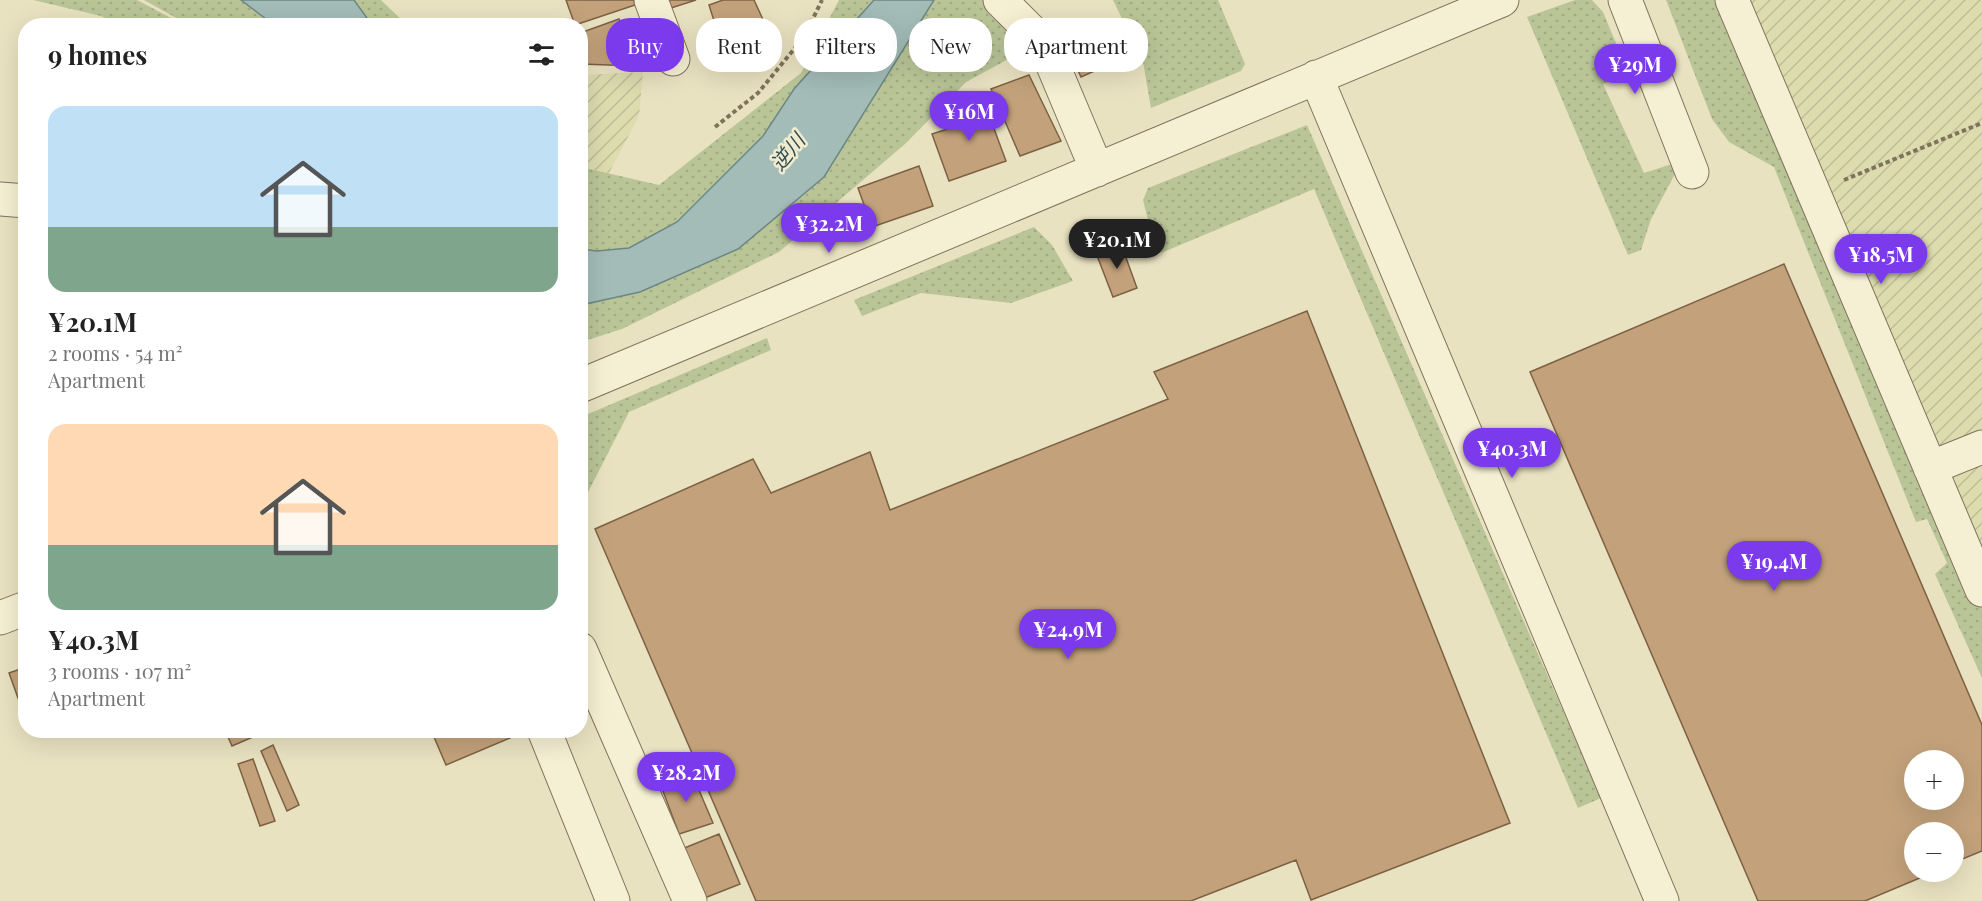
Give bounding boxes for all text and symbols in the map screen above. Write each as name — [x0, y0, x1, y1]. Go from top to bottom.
chip: Buy — [606, 18, 684, 72]
chip: Rent — [696, 18, 782, 72]
chip: Filters — [794, 18, 897, 72]
chip: New — [909, 18, 992, 72]
chip: Apartment — [1004, 18, 1148, 72]
text: 9 homes — [48, 37, 147, 72]
icon: filters — [525, 38, 558, 71]
pin: ¥29M — [1599, 44, 1671, 95]
text: ¥29M — [1608, 50, 1662, 77]
pin: ¥16M — [933, 91, 1005, 142]
text: ¥16M — [944, 97, 994, 124]
water label: 逆川 — [764, 125, 811, 175]
icon: home — [249, 145, 357, 253]
pin: ¥32.2M — [780, 203, 878, 254]
text: ¥32.2M — [795, 209, 863, 236]
pin: ¥20.1M — [1068, 219, 1166, 270]
text: ¥20.1M — [1083, 225, 1151, 252]
pin: ¥18.5M — [1832, 234, 1930, 285]
text: ¥18.5M — [1848, 240, 1914, 267]
text: ¥20.1M — [48, 304, 137, 339]
text: 2 rooms · 54 m² — [48, 339, 183, 366]
text: Apartment — [48, 366, 145, 393]
pin: ¥40.3M — [1463, 428, 1561, 479]
text: ¥40.3M — [1477, 434, 1547, 461]
icon: home — [249, 463, 357, 571]
pin: ¥19.4M — [1725, 541, 1823, 592]
text: ¥19.4M — [1741, 547, 1807, 574]
pin: ¥24.9M — [1019, 609, 1117, 660]
text: ¥24.9M — [1033, 615, 1103, 642]
text: ¥40.3M — [48, 622, 139, 657]
text: 3 rooms · 107 m² — [48, 657, 191, 684]
text: Apartment — [48, 684, 145, 711]
map controls — [1904, 750, 1964, 882]
button: + — [1904, 750, 1964, 810]
pin: ¥28.2M — [637, 752, 735, 803]
text: ¥28.2M — [651, 758, 721, 785]
button: − — [1904, 822, 1964, 882]

